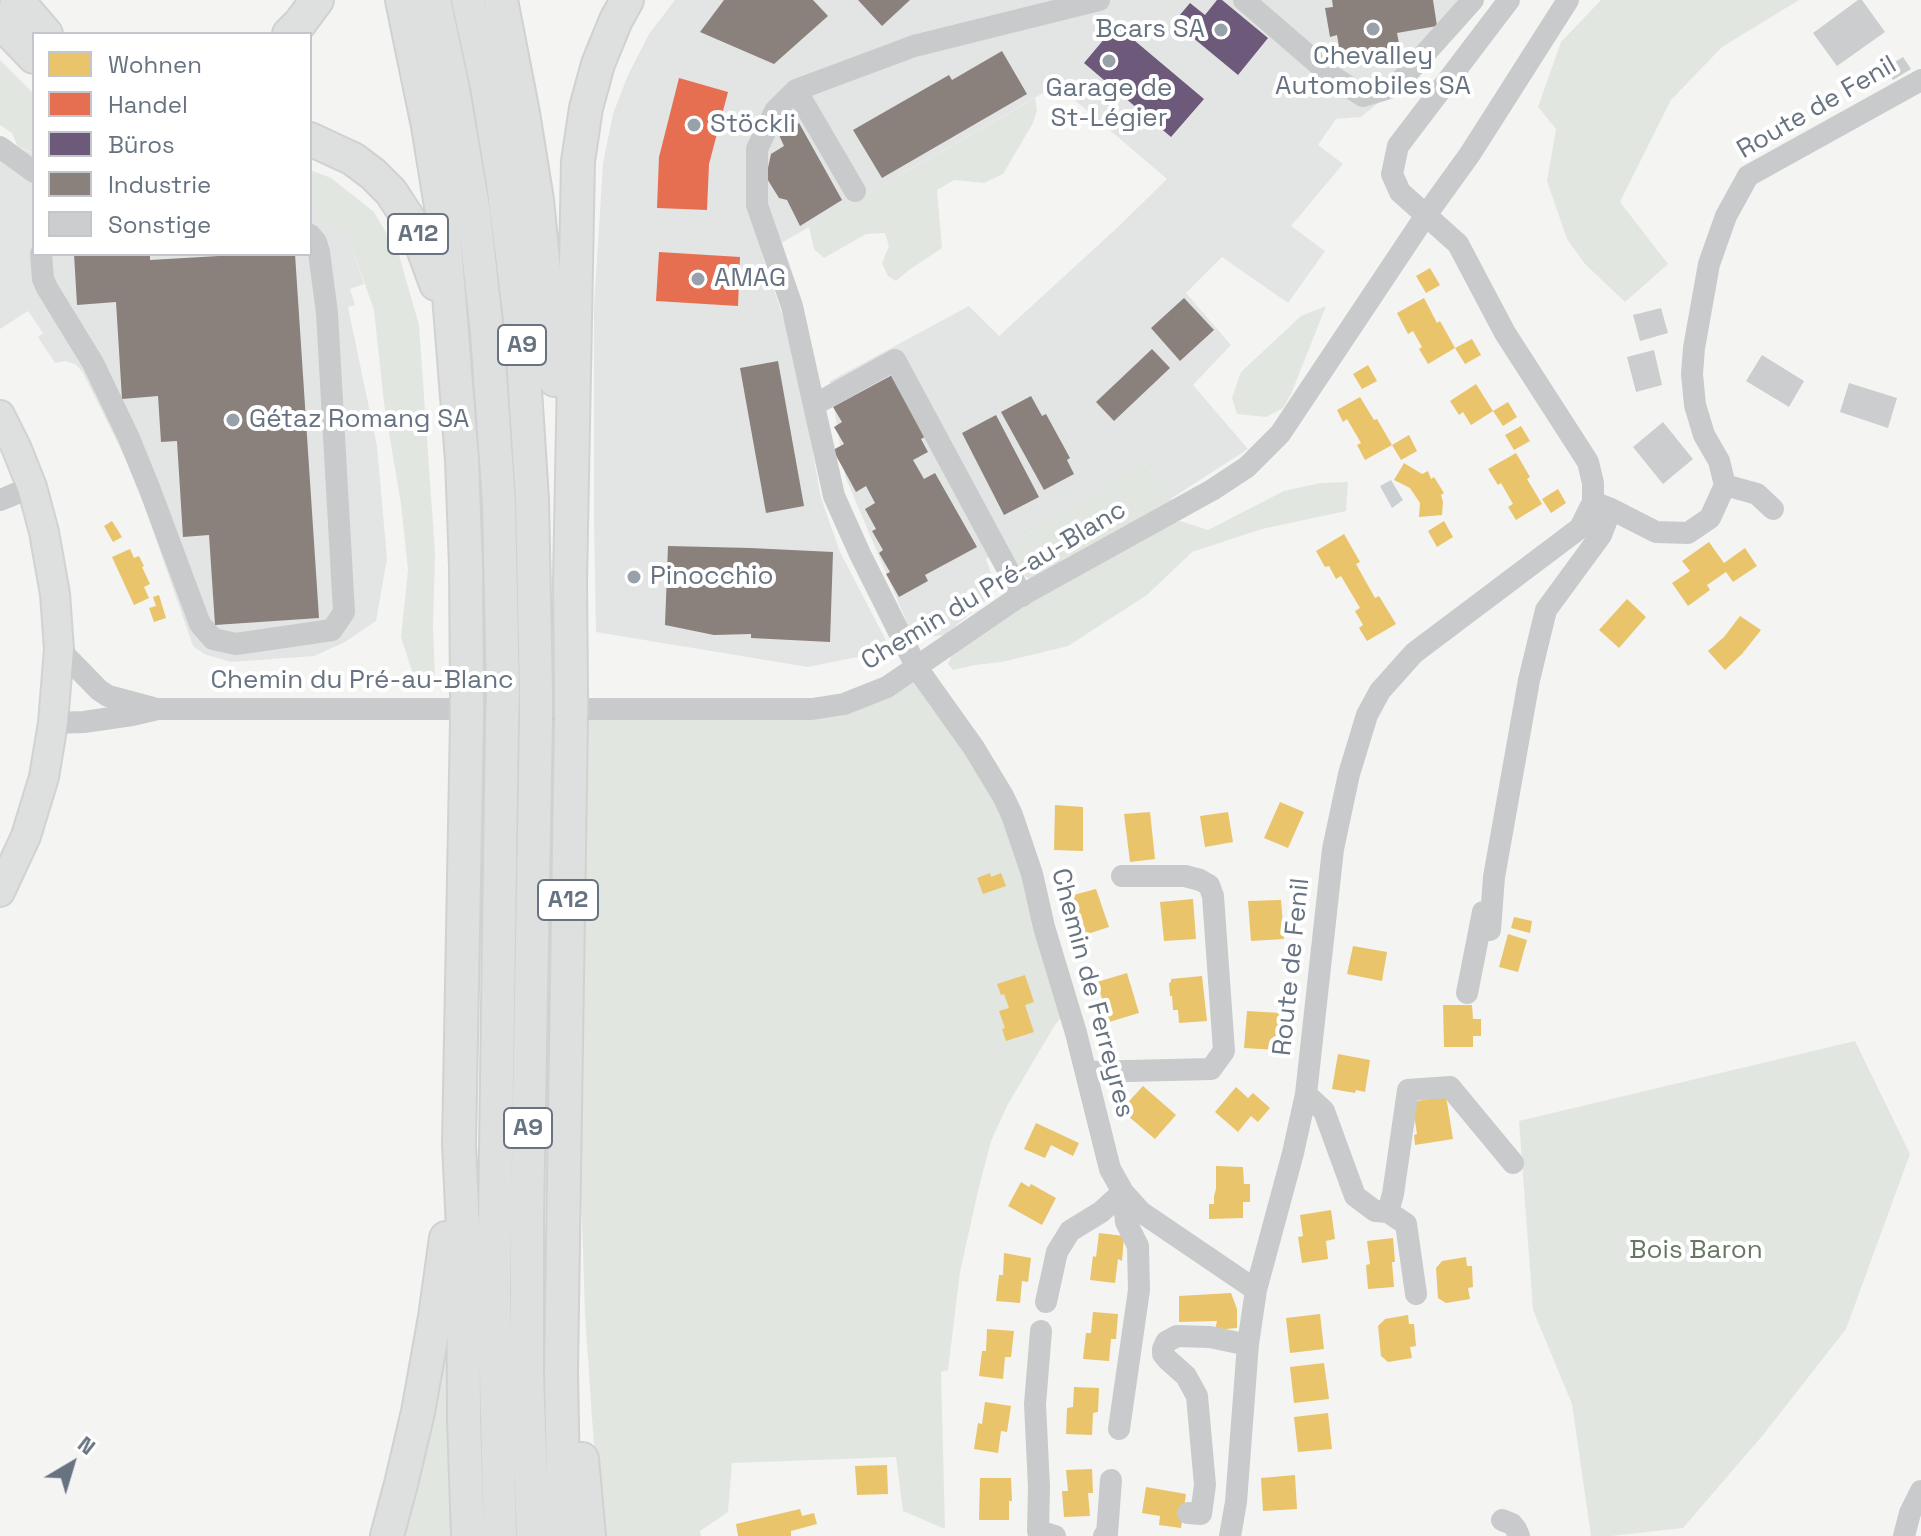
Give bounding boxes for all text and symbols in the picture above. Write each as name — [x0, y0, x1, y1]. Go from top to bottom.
place label: Bcars SA — [1095, 14, 1205, 46]
marker: Chevalley Automobiles SA — [1364, 20, 1382, 38]
marker: Bcars SA — [1212, 21, 1230, 39]
legend — [32, 32, 312, 256]
place label: Chevalley Automobiles SA — [1275, 41, 1471, 102]
text: Wohnen — [108, 49, 202, 80]
street label: Route de Fenil — [1732, 50, 1902, 166]
marker: Garage de St-Légier — [1100, 52, 1118, 70]
place label: Garage de St-Légier — [1046, 73, 1172, 134]
text: Handel — [108, 89, 188, 120]
place label: Stöckli — [710, 109, 796, 141]
marker: Stöckli — [685, 116, 703, 134]
text: Büros — [108, 129, 175, 160]
text: Industrie — [108, 169, 211, 200]
text: Sonstige — [108, 209, 211, 240]
road number: A12 — [388, 214, 448, 254]
place label: AMAG — [714, 263, 786, 295]
marker: AMAG — [689, 270, 707, 288]
road number: A9 — [498, 325, 546, 365]
place label: Gétaz Romang SA — [249, 404, 469, 436]
marker: Gétaz Romang SA — [224, 411, 242, 429]
street label: Chemin du Pré-au-Blanc — [856, 495, 1132, 677]
place label: Pinocchio — [650, 561, 773, 593]
marker: Pinocchio — [625, 568, 643, 586]
street label: Chemin du Pré-au-Blanc — [210, 665, 514, 697]
street label: Chemin de Ferreyres — [1044, 865, 1140, 1121]
street label: Route de Fenil — [1267, 876, 1317, 1058]
road number: A12 — [538, 880, 598, 920]
road number: A9 — [504, 1108, 552, 1148]
park label: Bois Baron — [1629, 1235, 1763, 1267]
north arrow — [32, 1424, 112, 1504]
text: N — [72, 1430, 101, 1461]

